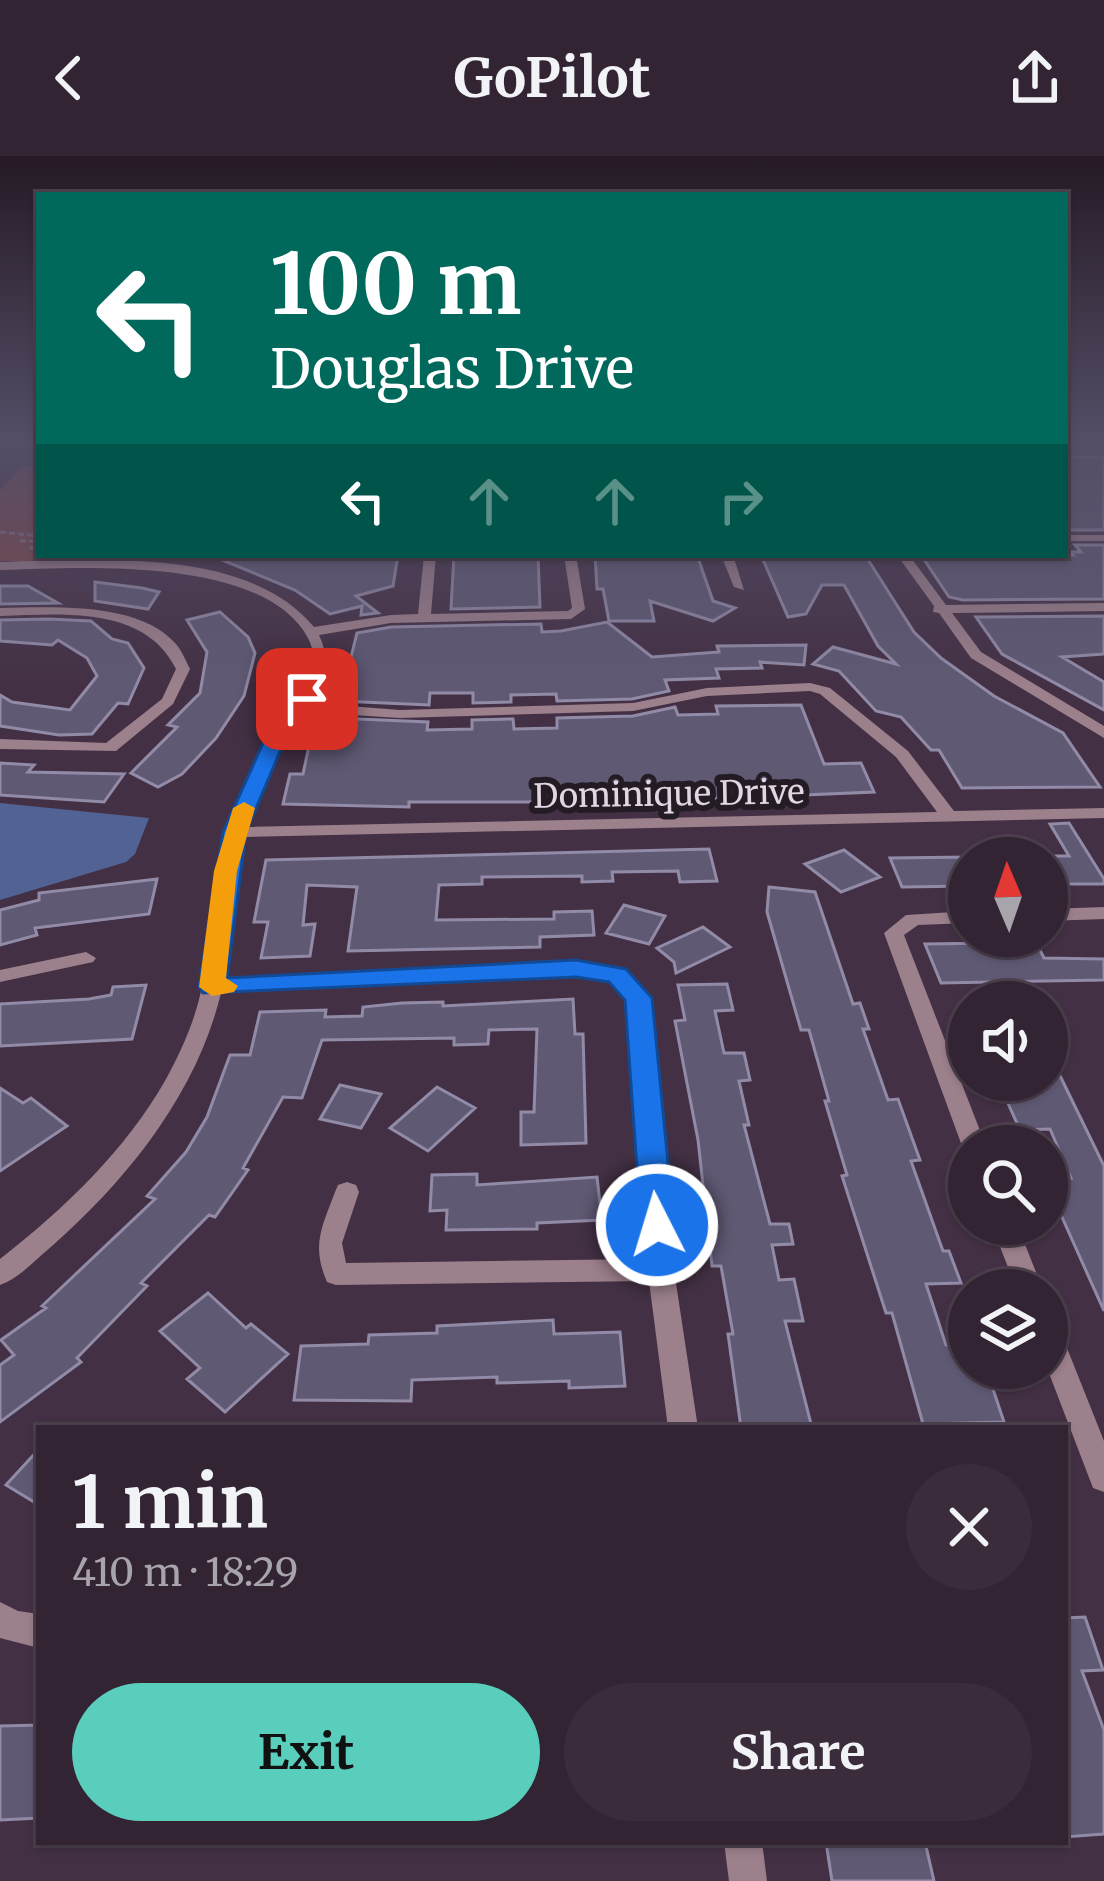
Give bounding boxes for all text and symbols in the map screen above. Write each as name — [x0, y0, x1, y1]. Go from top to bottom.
text: GoPilot — [454, 44, 650, 112]
icon: back — [36, 45, 102, 111]
icon: share — [1002, 45, 1068, 111]
text: 100 m — [270, 231, 522, 337]
icon: left — [72, 240, 228, 396]
text: Douglas Drive — [270, 335, 634, 403]
icon: left — [330, 468, 396, 534]
icon: ahead — [456, 468, 522, 534]
icon: ahead — [582, 468, 648, 534]
icon: right — [708, 468, 774, 534]
pin — [256, 648, 358, 750]
icon: arrive — [274, 666, 340, 732]
street label: Dominique Drive — [533, 771, 805, 817]
north arrow — [948, 837, 1068, 957]
map controls — [948, 837, 1068, 1389]
button: sound — [948, 981, 1068, 1101]
button: search — [948, 1125, 1068, 1245]
position arrow — [594, 1162, 720, 1288]
button: layers — [948, 1269, 1068, 1389]
text: 1 min — [72, 1457, 268, 1548]
button: close — [906, 1464, 1032, 1590]
text: 410 m · 18:29 — [72, 1548, 298, 1597]
button: Exit — [72, 1683, 540, 1821]
button: Share — [564, 1683, 1032, 1821]

